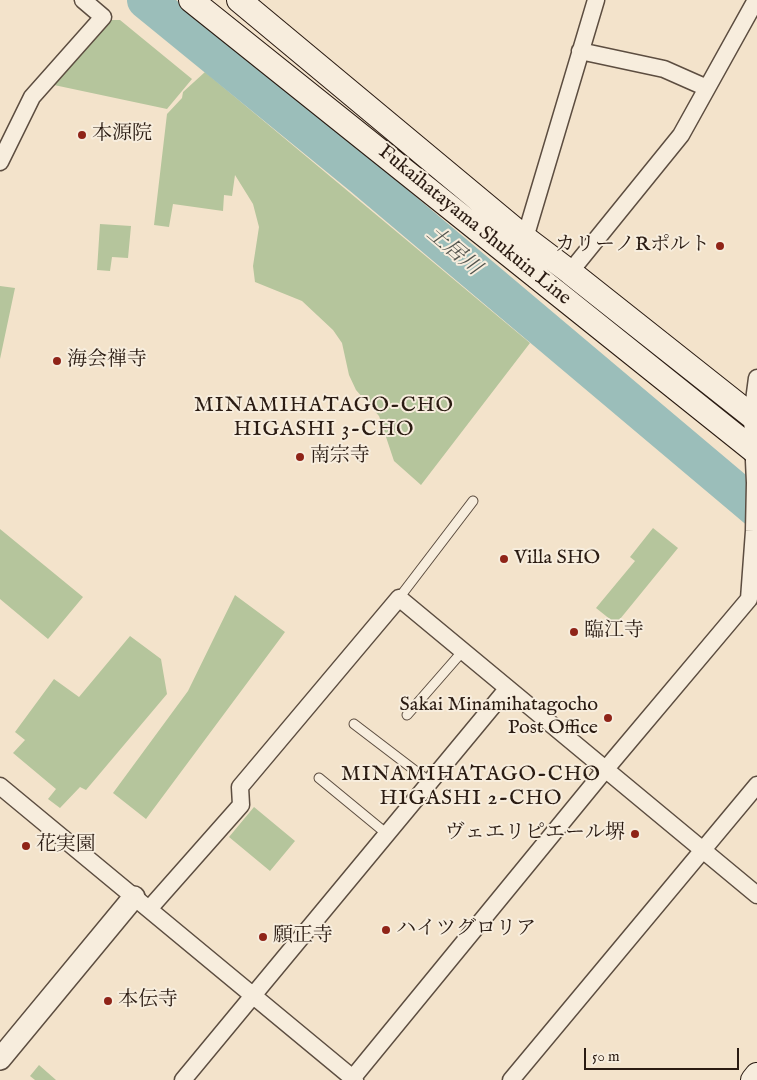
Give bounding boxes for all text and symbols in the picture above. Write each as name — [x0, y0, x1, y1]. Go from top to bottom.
place label: 本源院 — [92, 123, 152, 147]
marker: 本源院 — [76, 129, 88, 141]
street label: Fukaihatayama Shukuin Line — [373, 141, 575, 311]
water label: 土居川 — [421, 222, 485, 282]
place label: カリーノRポルト — [555, 234, 710, 258]
marker: カリーノRポルト — [714, 240, 726, 252]
place label: 海会禅寺 — [67, 349, 147, 373]
marker: 海会禅寺 — [51, 355, 63, 367]
district label: MINAMIHATAGO-CHO HIGASHI 3-CHO — [192, 394, 456, 444]
place label: 南宗寺 — [310, 445, 370, 469]
marker: 南宗寺 — [294, 451, 306, 463]
place label: Villa SHO — [514, 547, 600, 571]
marker: Villa SHO — [498, 553, 510, 565]
place label: 臨江寺 — [584, 620, 644, 644]
marker: 臨江寺 — [568, 626, 580, 638]
place label: Sakai Minamihatagocho Post Office — [399, 694, 598, 741]
marker: Sakai Minamihatagocho Post Office — [602, 712, 614, 724]
district label: MINAMIHATAGO-CHO HIGASHI 2-CHO — [339, 763, 603, 813]
place label: ヴェエリピエール堺 — [445, 822, 625, 846]
marker: ヴェエリピエール堺 — [629, 828, 641, 840]
place label: 花実園 — [36, 834, 96, 858]
marker: 花実園 — [20, 840, 32, 852]
place label: ハイツグロリア — [396, 918, 536, 942]
marker: ハイツグロリア — [380, 924, 392, 936]
place label: 願正寺 — [273, 925, 333, 949]
marker: 願正寺 — [257, 931, 269, 943]
place label: 本伝寺 — [118, 989, 178, 1013]
marker: 本伝寺 — [102, 995, 114, 1007]
scale bar — [587, 1038, 742, 1070]
text: 50 m — [592, 1047, 620, 1066]

